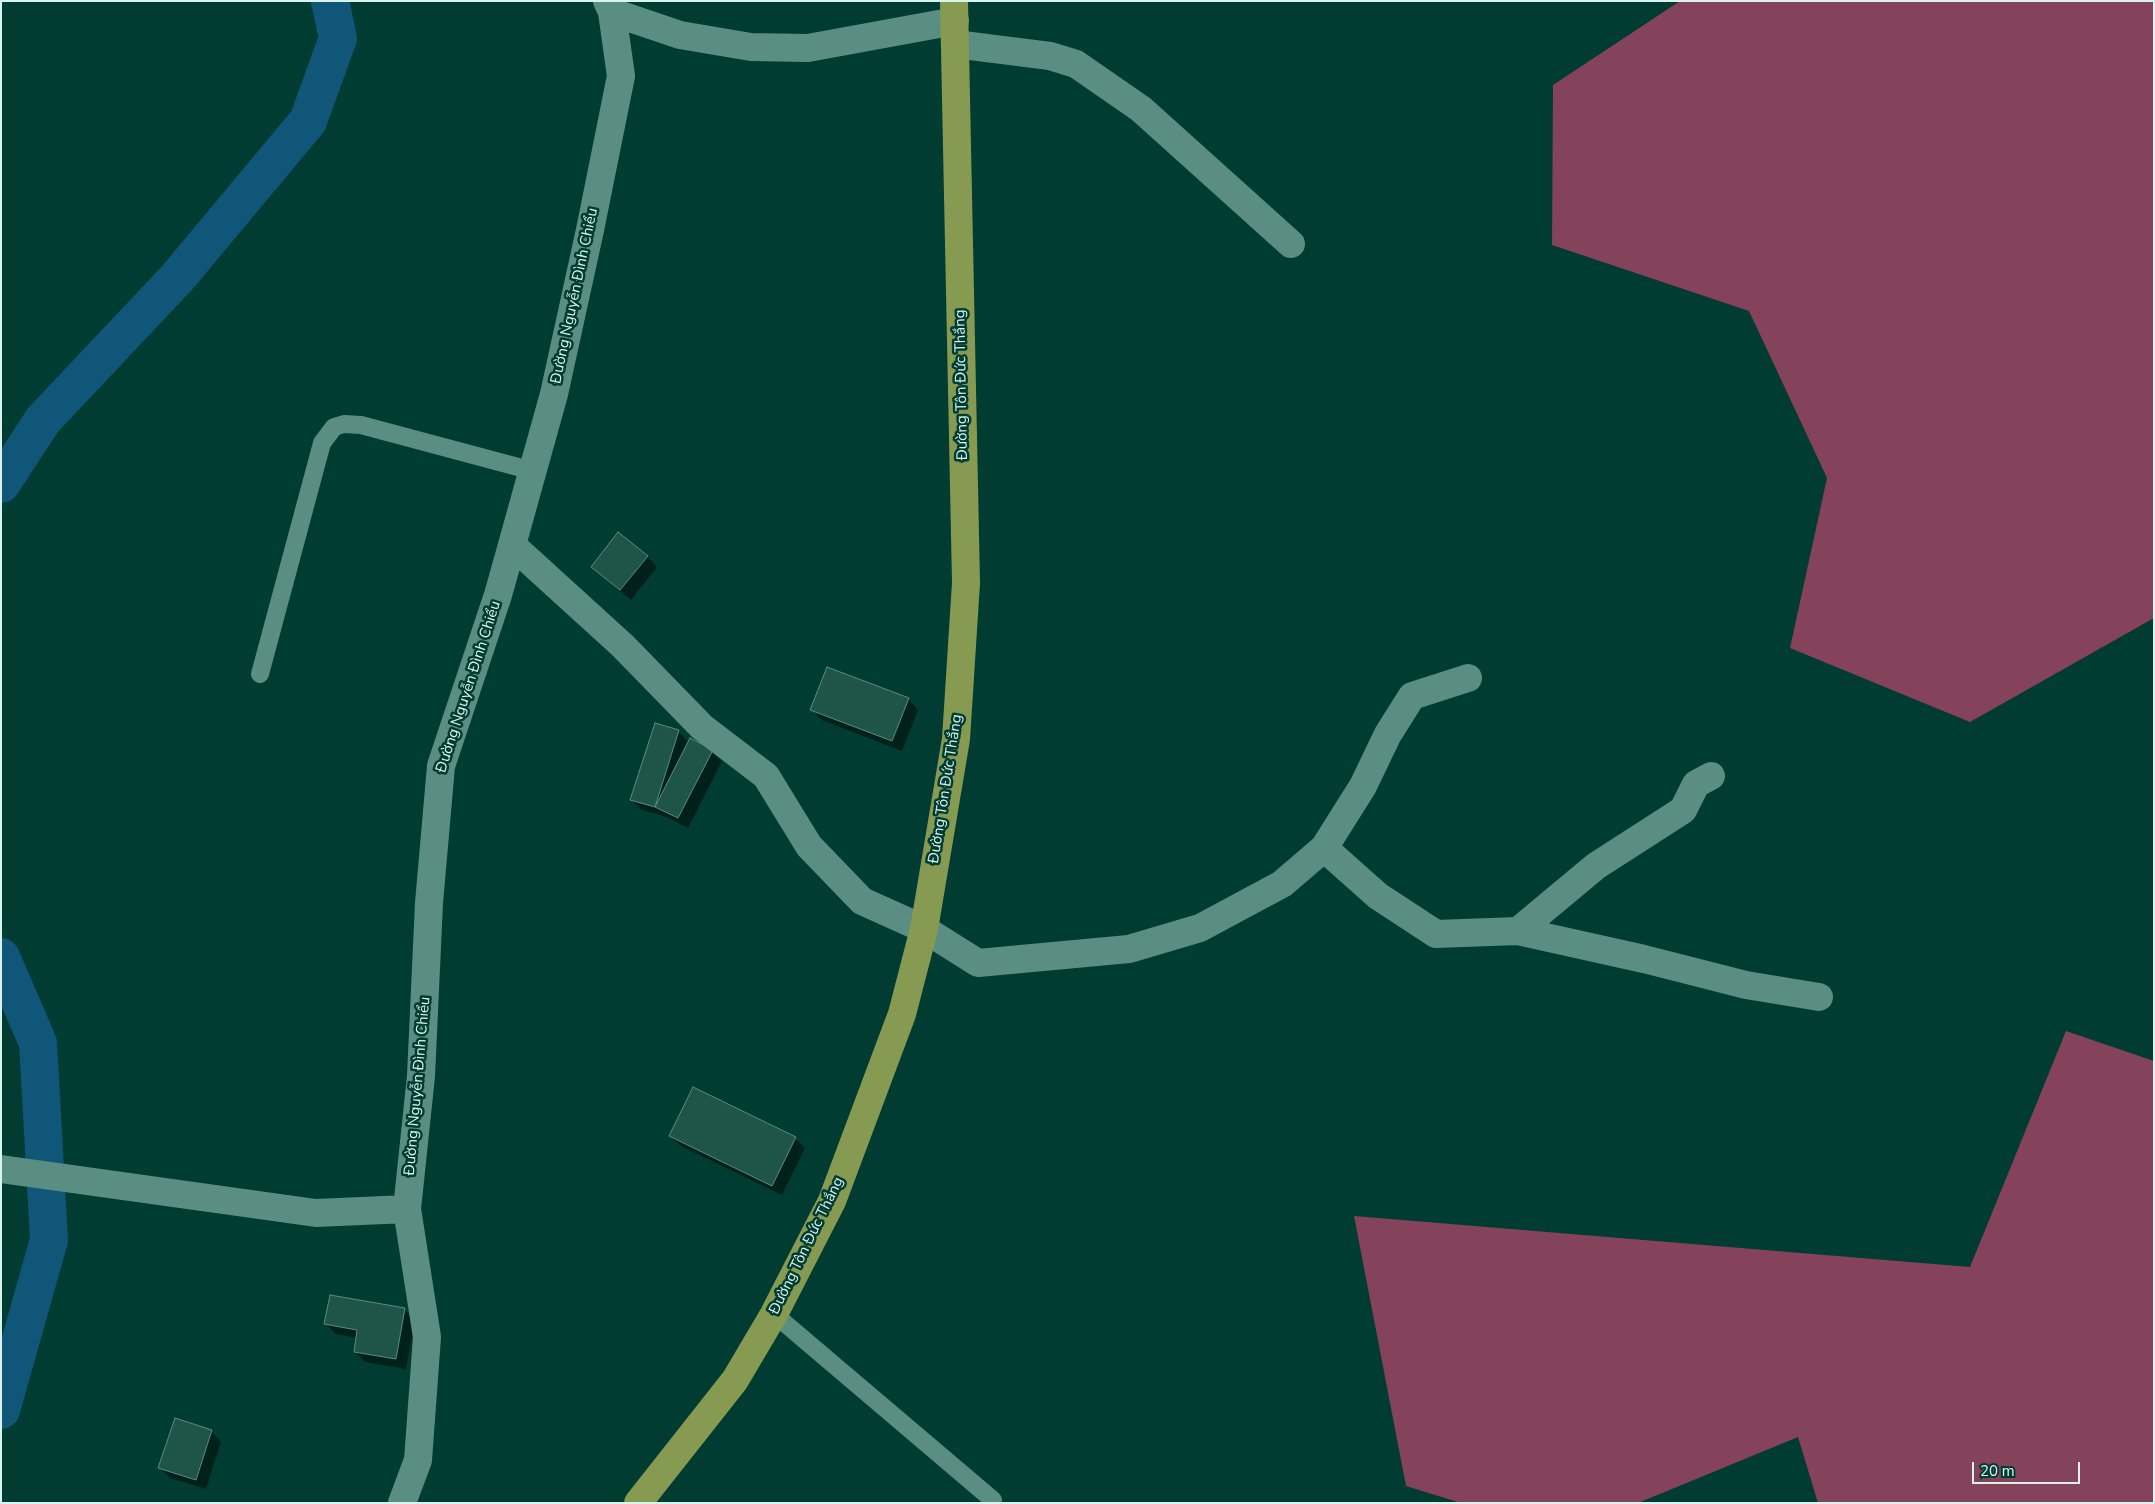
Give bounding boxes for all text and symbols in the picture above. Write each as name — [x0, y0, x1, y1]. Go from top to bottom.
street label: Đường Nguyễn Đình Chiểu — [548, 206, 602, 386]
street label: Đường Tôn Đức Thắng — [952, 309, 972, 461]
street label: Đường Nguyễn Đình Chiểu — [433, 599, 505, 775]
street label: Đường Tôn Đức Thắng — [925, 713, 967, 865]
street label: Đường Nguyễn Đình Chiểu — [401, 996, 435, 1176]
street label: Đường Tôn Đức Thắng — [766, 1174, 848, 1318]
scale bar — [1975, 1452, 2082, 1484]
text: 20 m — [1980, 1461, 2015, 1481]

